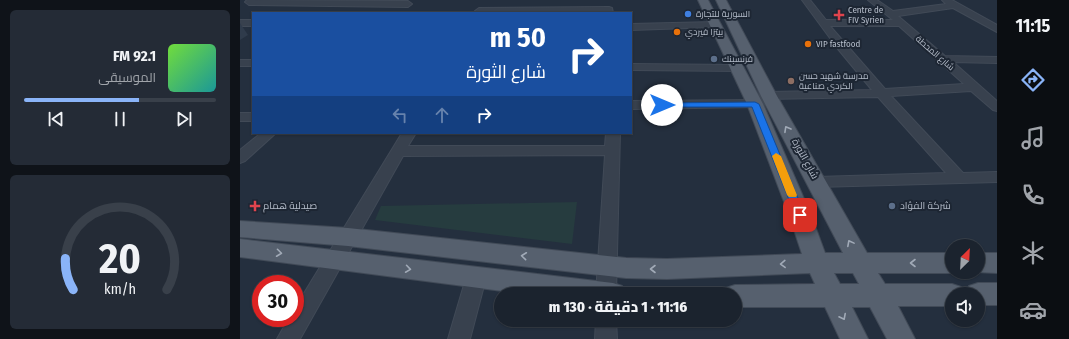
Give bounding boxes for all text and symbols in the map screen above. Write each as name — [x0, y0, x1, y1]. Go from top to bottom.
place label: Centre de FIV Syrien — [848, 5, 884, 25]
marker: السورية للتجارة — [683, 9, 693, 19]
place label: السورية للتجارة — [696, 9, 750, 19]
marker: Centre de FIV Syrien — [833, 9, 845, 21]
text: 11:15 — [1016, 15, 1050, 37]
text: 50 m — [490, 21, 546, 54]
marker: بيتزا فيردي — [672, 27, 682, 37]
place label: بيتزا فيردي — [685, 27, 723, 39]
icon: right — [560, 28, 612, 80]
street label: شارع المحطة — [913, 34, 956, 73]
marker: VIP fastfood — [803, 39, 813, 49]
place label: VIP fastfood — [816, 39, 861, 49]
text: 92.1 FM — [113, 47, 156, 65]
marker: فرنسبنك — [709, 54, 719, 64]
place label: فرنسبنك — [722, 54, 753, 64]
text: شارع الثورة — [466, 61, 546, 83]
icon: directions — [1019, 66, 1047, 94]
text: الموسيقى — [98, 70, 156, 85]
place label: مدرسة شهيد حسن الكردي صناعية — [799, 71, 869, 93]
marker: مدرسة شهيد حسن الكردي صناعية — [786, 76, 796, 86]
position arrow — [641, 84, 683, 126]
icon: left — [389, 104, 411, 126]
icon: ahead — [431, 104, 453, 126]
icon: right — [473, 104, 495, 126]
icon: previous — [45, 108, 67, 130]
icon: pause — [109, 108, 131, 130]
icon: next — [173, 108, 195, 130]
icon: music — [1019, 124, 1047, 152]
one-way arrow — [785, 125, 792, 133]
street label: شارع الثورة — [789, 137, 821, 181]
icon: phone — [1019, 181, 1047, 209]
pin — [783, 198, 817, 232]
place label: صيدلية همام — [263, 200, 317, 213]
place label: شركة الفؤاد — [900, 200, 951, 212]
marker: صيدلية همام — [250, 201, 260, 211]
marker: شركة الفؤاد — [887, 201, 897, 211]
icon: arrive — [789, 204, 811, 226]
text: 20 — [98, 234, 141, 284]
one-way arrow — [847, 239, 854, 247]
north arrow — [945, 239, 985, 279]
map controls — [945, 239, 985, 327]
icon: climate — [1019, 239, 1047, 267]
one-way arrow — [276, 248, 282, 257]
one-way arrow — [521, 252, 527, 261]
one-way arrow — [910, 259, 916, 267]
one-way arrow — [780, 260, 786, 269]
one-way arrow — [405, 264, 411, 273]
one-way arrow — [650, 265, 656, 273]
speed limit sign: 30 — [252, 275, 304, 327]
text: km/h — [104, 280, 136, 297]
button: sound — [945, 287, 985, 327]
icon: car — [1019, 296, 1047, 324]
text: 11:16 · 1 دقيقة · 130 m — [549, 298, 687, 316]
one-way arrow — [838, 313, 846, 320]

